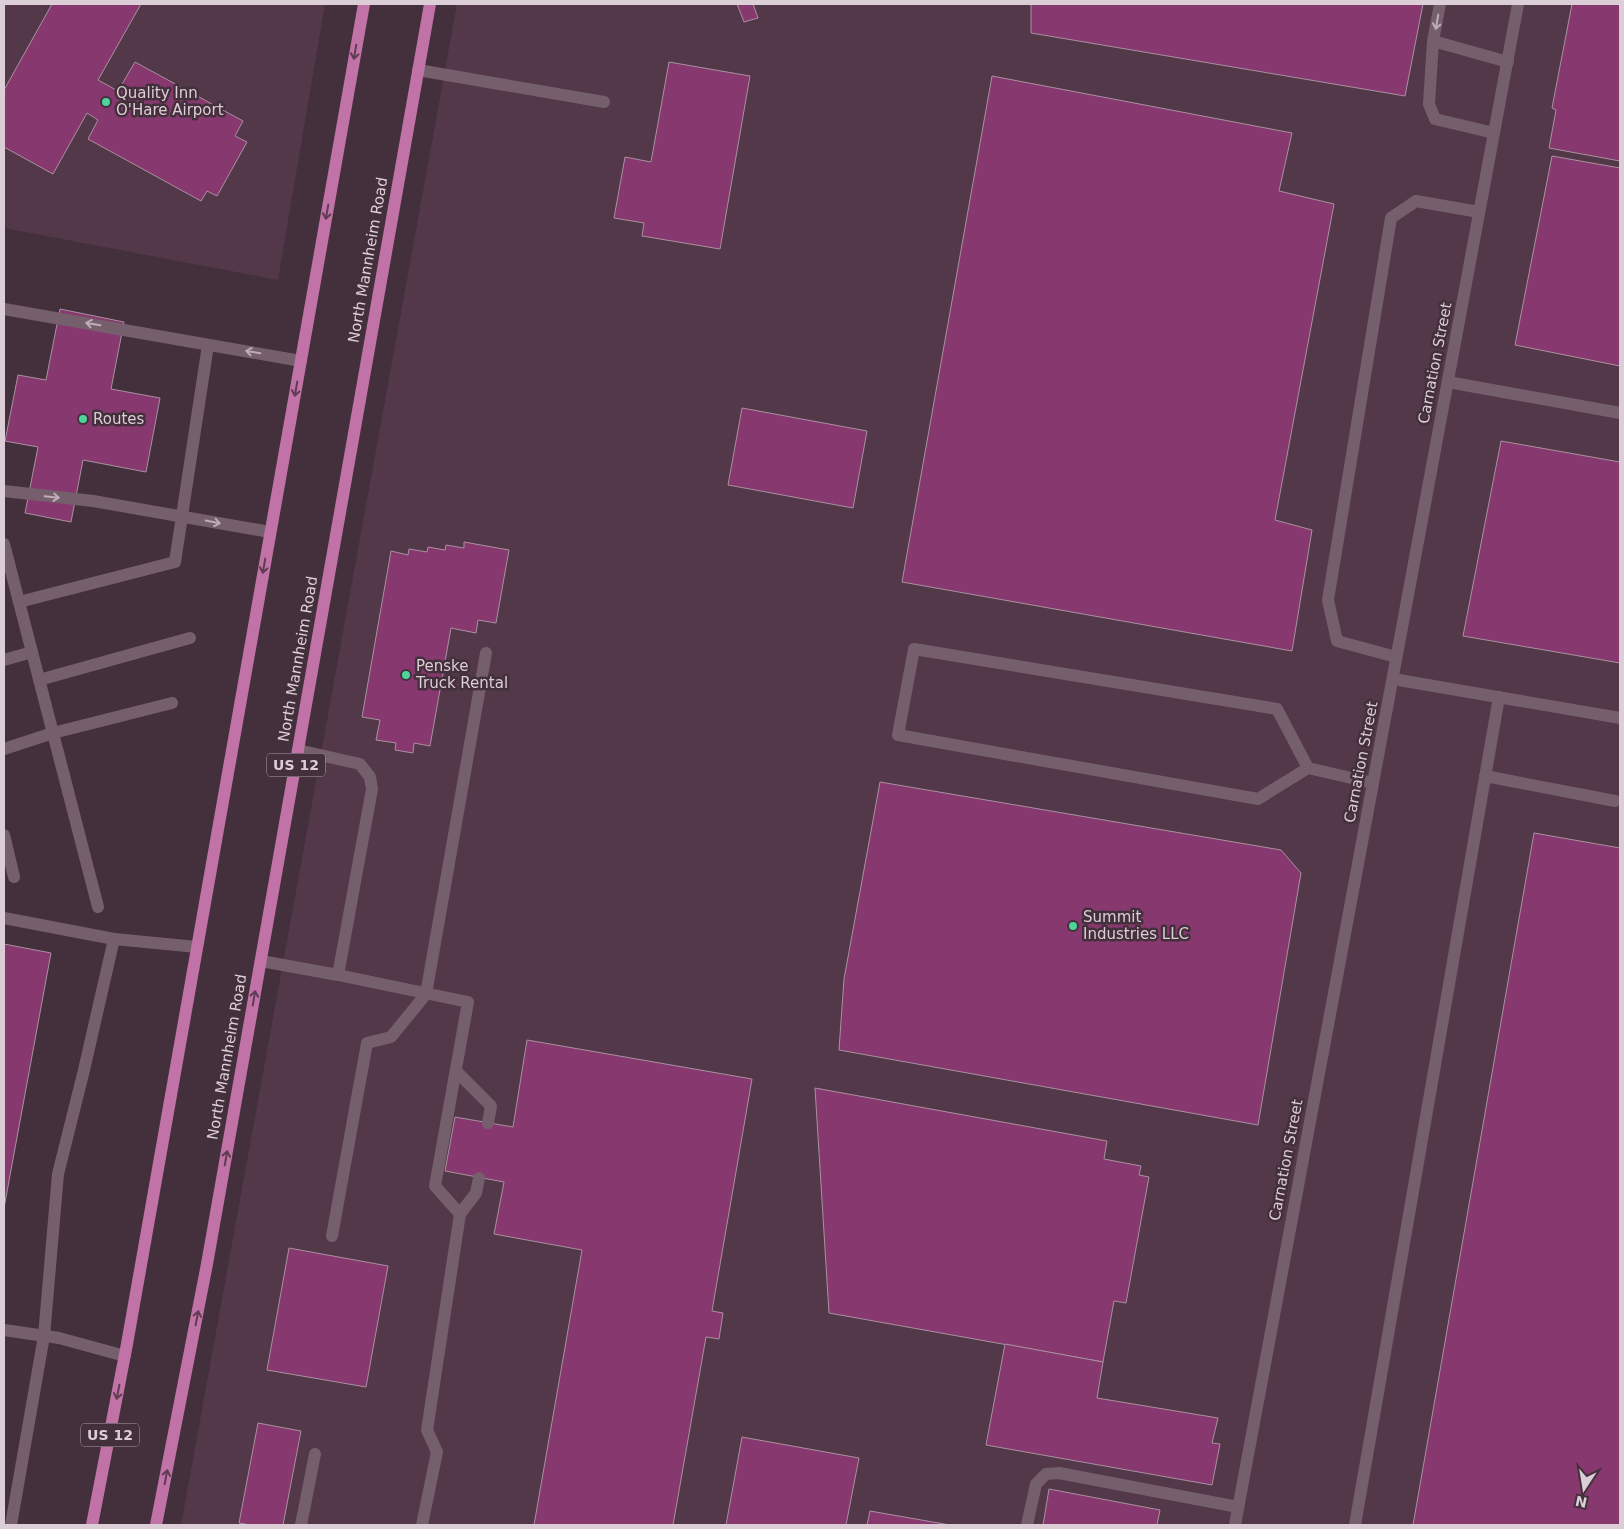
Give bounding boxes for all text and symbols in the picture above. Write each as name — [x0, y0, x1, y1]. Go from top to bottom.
one-way arrow — [1431, 14, 1441, 30]
one-way arrow — [350, 43, 360, 59]
place label: Quality Inn O'Hare Airport — [116, 84, 224, 119]
marker: Quality Inn O'Hare Airport — [100, 96, 112, 108]
street label: North Mannheim Road — [345, 176, 391, 344]
one-way arrow — [322, 203, 332, 219]
street label: Carnation Street — [1414, 301, 1456, 425]
one-way arrow — [85, 319, 101, 329]
one-way arrow — [245, 347, 261, 357]
one-way arrow — [290, 381, 300, 397]
place label: Routes — [93, 410, 145, 428]
marker: Routes — [77, 413, 89, 425]
one-way arrow — [44, 492, 60, 502]
one-way arrow — [204, 517, 220, 527]
one-way arrow — [259, 558, 269, 574]
street label: North Mannheim Road — [275, 575, 321, 743]
place label: Penske Truck Rental — [415, 657, 508, 692]
marker: Penske Truck Rental — [400, 669, 412, 681]
street label: Carnation Street — [1340, 700, 1382, 824]
road number: US 12 — [267, 754, 325, 776]
place label: Summit Industries LLC — [1083, 908, 1189, 943]
marker: Summit Industries LLC — [1067, 920, 1079, 932]
street label: North Mannheim Road — [204, 973, 250, 1141]
one-way arrow — [250, 990, 260, 1006]
street label: Carnation Street — [1265, 1098, 1307, 1222]
one-way arrow — [221, 1150, 231, 1166]
one-way arrow — [192, 1310, 202, 1326]
one-way arrow — [113, 1384, 122, 1400]
road number: US 12 — [81, 1424, 139, 1446]
north arrow — [1559, 1464, 1609, 1514]
one-way arrow — [161, 1470, 171, 1486]
text: N — [1574, 1493, 1589, 1511]

